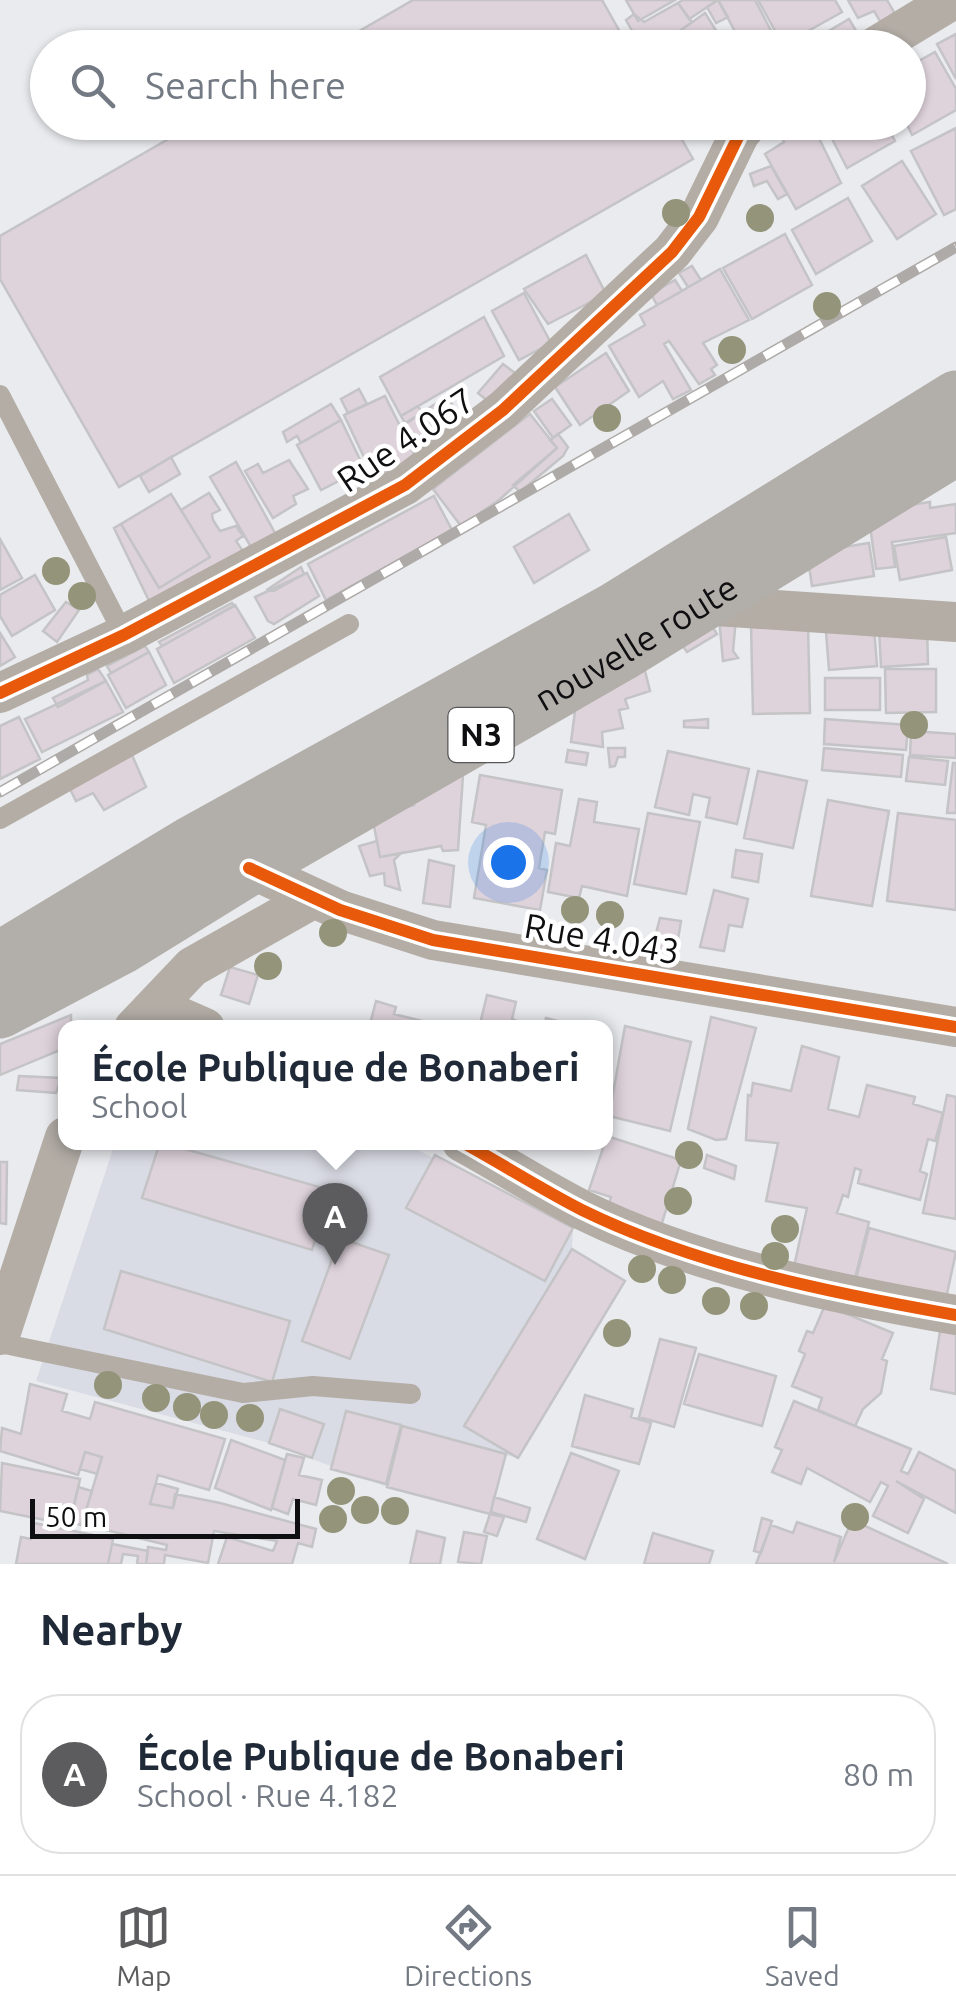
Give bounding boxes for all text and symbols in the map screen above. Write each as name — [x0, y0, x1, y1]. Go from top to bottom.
search box — [30, 30, 926, 140]
icon: search — [65, 58, 120, 113]
text: Search here — [145, 64, 346, 106]
street label: Rue 4.067 — [329, 379, 482, 500]
street label: nouvelle route — [527, 566, 744, 718]
road number: N3 — [448, 708, 514, 762]
your location — [483, 837, 534, 888]
street label: Rue 4.043 — [522, 905, 683, 971]
popup — [58, 1020, 613, 1150]
text: École Publique de Bonaberi — [92, 1046, 579, 1088]
text: School — [92, 1088, 187, 1124]
pin: A — [302, 1182, 368, 1265]
scale bar — [30, 1494, 300, 1538]
text: 50 m — [45, 1501, 107, 1532]
text: Nearby — [40, 1606, 183, 1653]
text: École Publique de Bonaberi — [137, 1735, 625, 1777]
text: A — [63, 1756, 86, 1792]
text: 80 m — [843, 1756, 914, 1792]
text: School · Rue 4.182 — [137, 1777, 399, 1813]
tab: Map — [116, 1900, 172, 1991]
tab: Directions — [404, 1900, 532, 1991]
tab: Saved — [765, 1900, 840, 1991]

